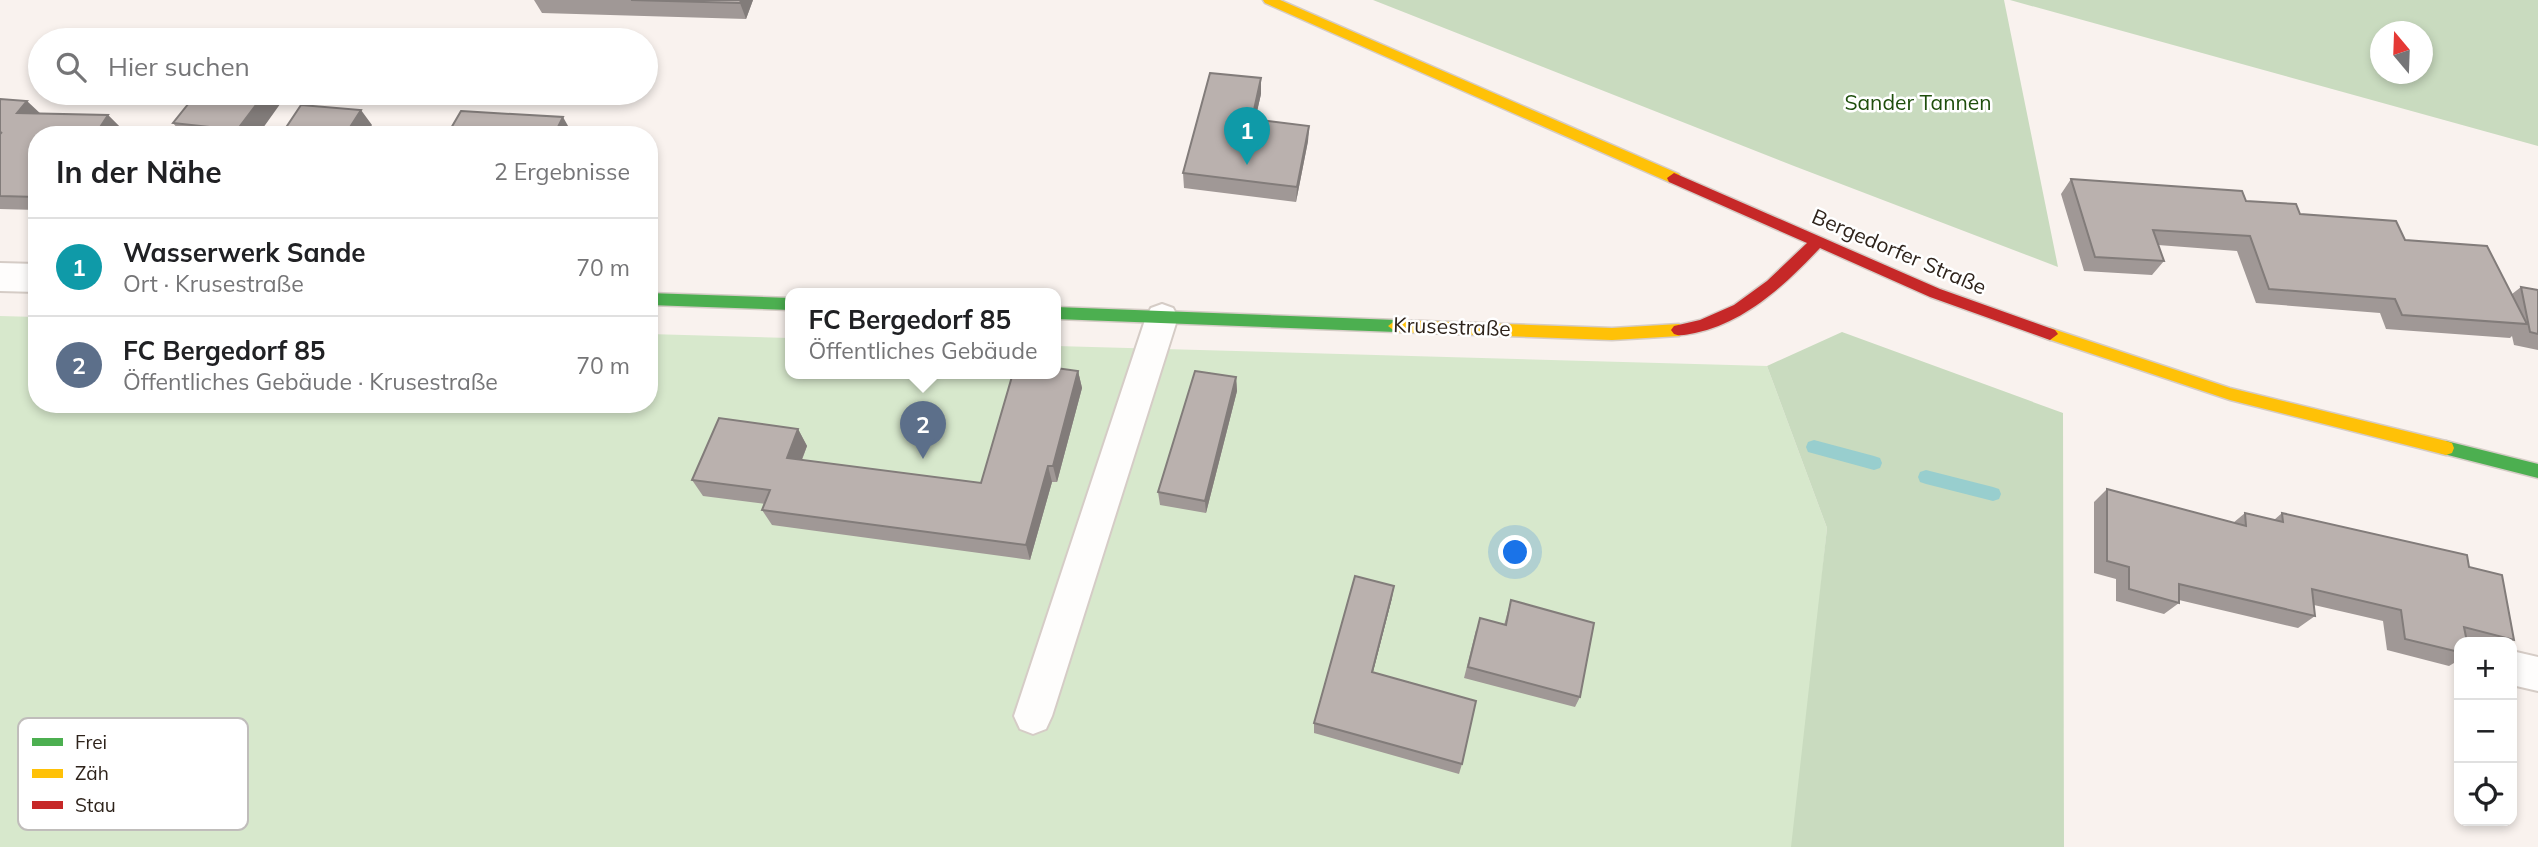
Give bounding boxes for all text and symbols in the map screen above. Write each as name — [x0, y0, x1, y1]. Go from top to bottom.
north arrow — [2370, 21, 2433, 84]
search box — [28, 28, 658, 105]
icon: search — [52, 48, 90, 86]
text: Hier suchen — [108, 50, 250, 83]
park label: Sander Tannen — [1844, 89, 1992, 115]
pin: 1 — [1224, 107, 1270, 165]
text: In der Nähe — [56, 153, 222, 191]
text: 2 Ergebnisse — [494, 157, 630, 186]
street label: Bergedorfer Straße — [1808, 203, 1990, 300]
text: Wasserwerk Sande — [123, 236, 366, 269]
text: 1 — [72, 253, 86, 282]
text: 70 m — [576, 253, 630, 282]
text: Ort · Krusestraße — [123, 269, 304, 298]
popup — [785, 288, 1061, 379]
text: FC Bergedorf 85 — [809, 303, 1011, 336]
street label: Krusestraße — [1393, 311, 1511, 341]
text: FC Bergedorf 85 — [123, 334, 325, 367]
text: Öffentliches Gebäude — [809, 336, 1037, 365]
text: 2 — [72, 351, 86, 380]
text: 70 m — [576, 351, 630, 380]
text: Öffentliches Gebäude · Krusestraße — [123, 367, 498, 396]
pin: 2 — [900, 401, 946, 459]
your location — [1498, 535, 1532, 569]
map controls — [2454, 637, 2517, 826]
button: + — [2454, 637, 2517, 700]
button: − — [2454, 700, 2517, 763]
legend — [18, 718, 248, 830]
text: Frei — [75, 730, 107, 754]
text: Zäh — [75, 761, 109, 785]
button: locate — [2454, 763, 2517, 826]
text: Stau — [75, 793, 116, 817]

